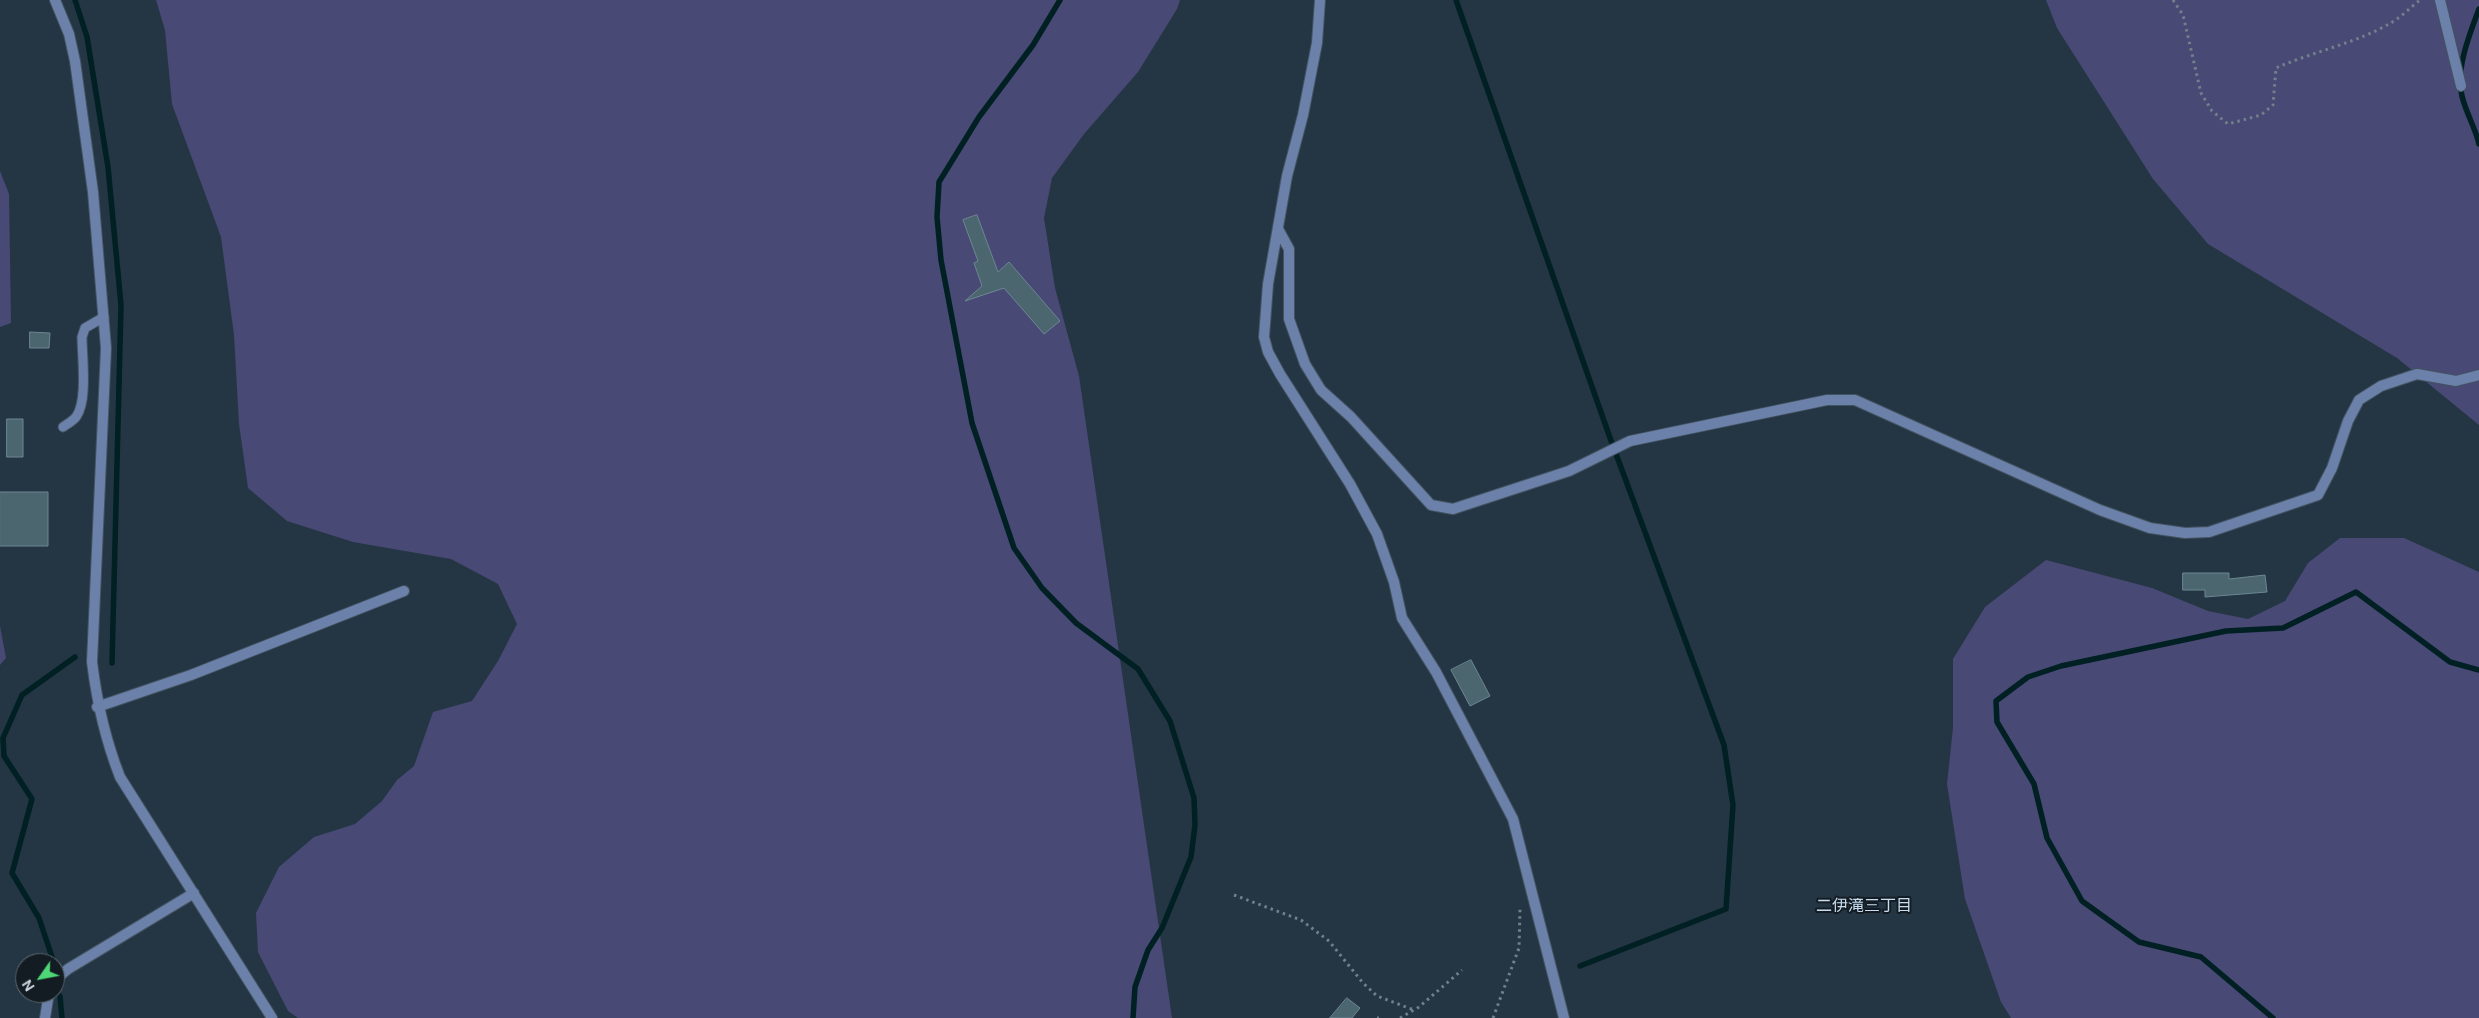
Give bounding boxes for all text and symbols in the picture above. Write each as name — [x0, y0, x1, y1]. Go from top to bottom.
district label: 二伊滝三丁目 — [1816, 897, 1912, 917]
north arrow — [15, 953, 65, 1003]
text: N — [18, 976, 39, 995]

